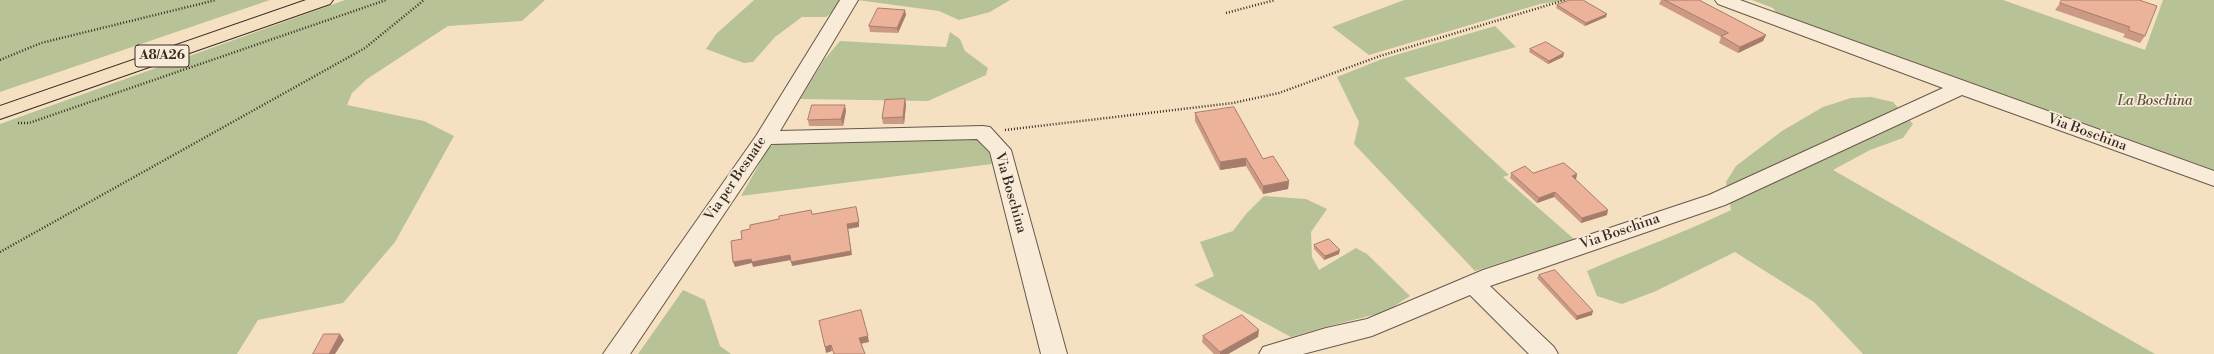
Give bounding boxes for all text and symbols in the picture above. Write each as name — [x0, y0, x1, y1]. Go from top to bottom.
road number: A8/A26 — [135, 45, 189, 67]
park label: La Boschina — [2117, 94, 2193, 110]
street label: Via Boschina — [2045, 111, 2129, 155]
street label: Via per Besnate — [702, 134, 770, 224]
street label: Via Boschina — [990, 151, 1030, 235]
street label: Via Boschina — [1578, 211, 1662, 253]

